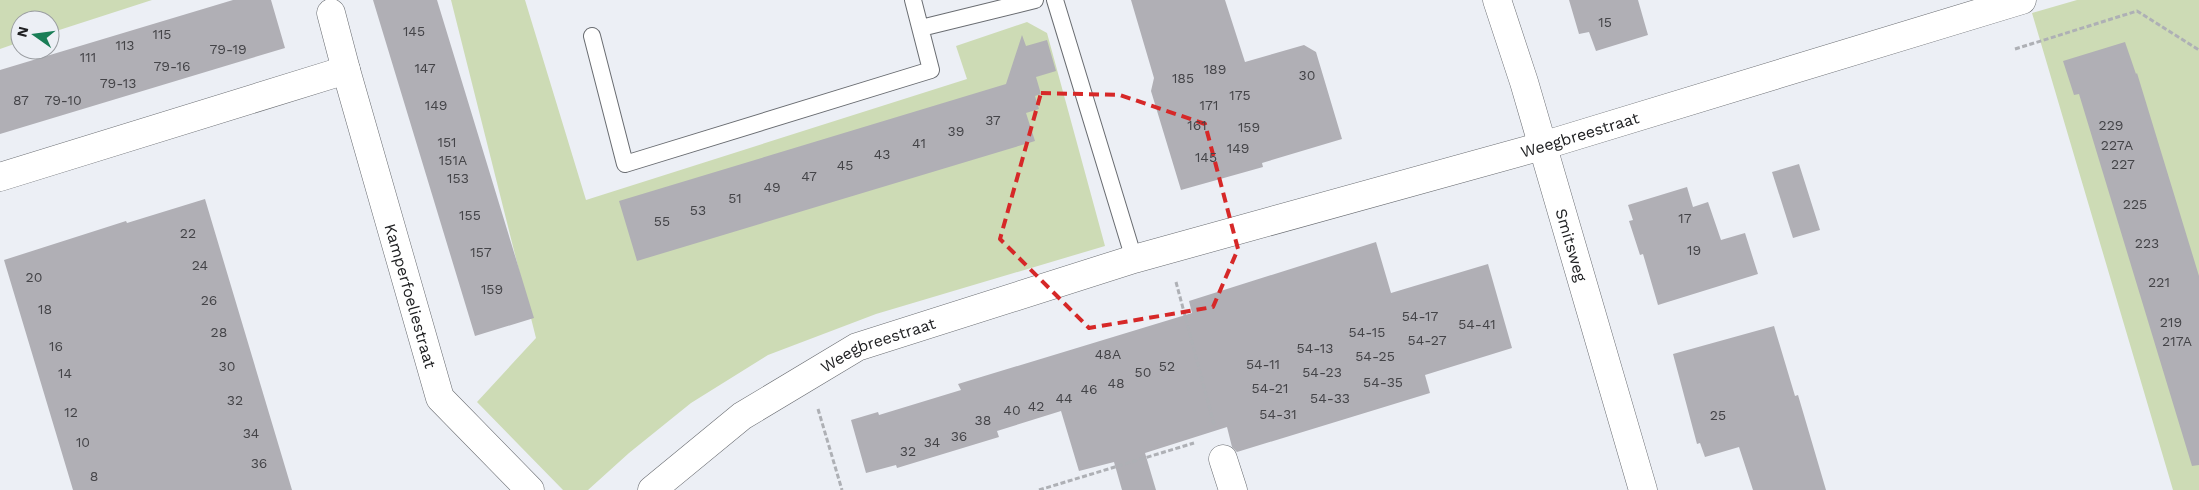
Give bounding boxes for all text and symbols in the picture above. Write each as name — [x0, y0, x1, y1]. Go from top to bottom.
north arrow — [10, 10, 60, 60]
house number: 15 — [1598, 14, 1612, 30]
house number: 145 — [403, 23, 425, 39]
text: N — [13, 25, 31, 39]
house number: 115 — [152, 26, 172, 42]
house number: 113 — [115, 37, 135, 53]
house number: 79-19 — [209, 41, 247, 57]
house number: 111 — [80, 49, 96, 65]
house number: 79-16 — [153, 58, 191, 74]
house number: 147 — [414, 60, 436, 76]
house number: 189 — [1204, 61, 1226, 77]
house number: 30 — [1299, 67, 1315, 83]
house number: 185 — [1172, 70, 1194, 86]
house number: 79-13 — [100, 75, 136, 91]
house number: 175 — [1229, 87, 1251, 103]
house number: 87 — [13, 92, 29, 108]
house number: 79-10 — [44, 92, 82, 108]
house number: 149 — [425, 97, 447, 113]
house number: 171 — [1200, 97, 1218, 113]
street label: Weegbreestraat — [1518, 108, 1641, 161]
house number: 37 — [985, 112, 1001, 128]
house number: 161 — [1187, 117, 1207, 133]
house number: 229 — [2099, 117, 2123, 133]
house number: 159 — [1238, 119, 1260, 135]
house number: 39 — [948, 123, 964, 139]
house number: 151 — [437, 134, 457, 150]
house number: 41 — [912, 135, 926, 151]
house number: 227A — [2101, 137, 2133, 153]
house number: 149 — [1227, 140, 1249, 156]
house number: 43 — [874, 146, 890, 162]
house number: 145 — [1195, 149, 1217, 165]
house number: 151A — [439, 152, 467, 168]
house number: 227 — [2111, 156, 2135, 172]
house number: 45 — [837, 157, 853, 173]
house number: 47 — [801, 168, 817, 184]
house number: 153 — [447, 170, 469, 186]
house number: 49 — [763, 179, 781, 195]
house number: 51 — [728, 190, 742, 206]
house number: 225 — [2123, 196, 2147, 212]
house number: 53 — [690, 202, 706, 218]
street label: Smitsweg — [1552, 206, 1591, 284]
house number: 155 — [459, 207, 481, 223]
house number: 17 — [1678, 210, 1692, 226]
house number: 55 — [654, 213, 670, 229]
street label: Kamperfoeliestraat — [381, 221, 441, 371]
house number: 22 — [180, 225, 196, 241]
house number: 223 — [2135, 235, 2159, 251]
house number: 19 — [1687, 242, 1701, 258]
house number: 157 — [470, 244, 492, 260]
house number: 24 — [192, 257, 208, 273]
house number: 20 — [26, 269, 42, 285]
house number: 221 — [2148, 274, 2170, 290]
house number: 159 — [481, 281, 503, 297]
house number: 26 — [201, 292, 217, 308]
house number: 18 — [38, 301, 52, 317]
house number: 54-17 — [1402, 308, 1438, 324]
street label: Weegbreestraat — [817, 313, 938, 376]
house number: 219 — [2160, 314, 2182, 330]
house number: 54-41 — [1458, 316, 1496, 332]
house number: 28 — [211, 324, 227, 340]
house number: 54-15 — [1349, 324, 1385, 340]
house number: 54-27 — [1407, 332, 1447, 348]
house number: 217A — [2162, 333, 2192, 349]
house number: 16 — [49, 338, 63, 354]
house number: 54-13 — [1297, 340, 1333, 356]
house number: 48A — [1095, 346, 1121, 362]
house number: 54-25 — [1355, 348, 1395, 364]
house number: 54-11 — [1246, 356, 1280, 372]
house number: 30 — [219, 358, 235, 374]
house number: 52 — [1159, 358, 1175, 374]
house number: 50 — [1135, 364, 1151, 380]
house number: 54-23 — [1302, 364, 1342, 380]
house number: 14 — [58, 365, 72, 381]
house number: 54-35 — [1363, 374, 1403, 390]
house number: 48 — [1107, 375, 1125, 391]
house number: 54-21 — [1252, 380, 1288, 396]
house number: 46 — [1080, 381, 1098, 397]
house number: 44 — [1055, 390, 1073, 406]
house number: 54-33 — [1310, 390, 1350, 406]
house number: 32 — [227, 392, 243, 408]
house number: 42 — [1028, 398, 1044, 414]
house number: 40 — [1003, 402, 1021, 418]
house number: 12 — [64, 404, 78, 420]
house number: 54-31 — [1259, 406, 1297, 422]
house number: 25 — [1710, 407, 1726, 423]
house number: 38 — [975, 412, 991, 428]
house number: 34 — [243, 425, 259, 441]
house number: 36 — [951, 428, 967, 444]
house number: 10 — [76, 434, 90, 450]
house number: 34 — [924, 434, 940, 450]
house number: 32 — [900, 443, 916, 459]
house number: 36 — [251, 455, 267, 471]
house number: 8 — [90, 468, 98, 484]

